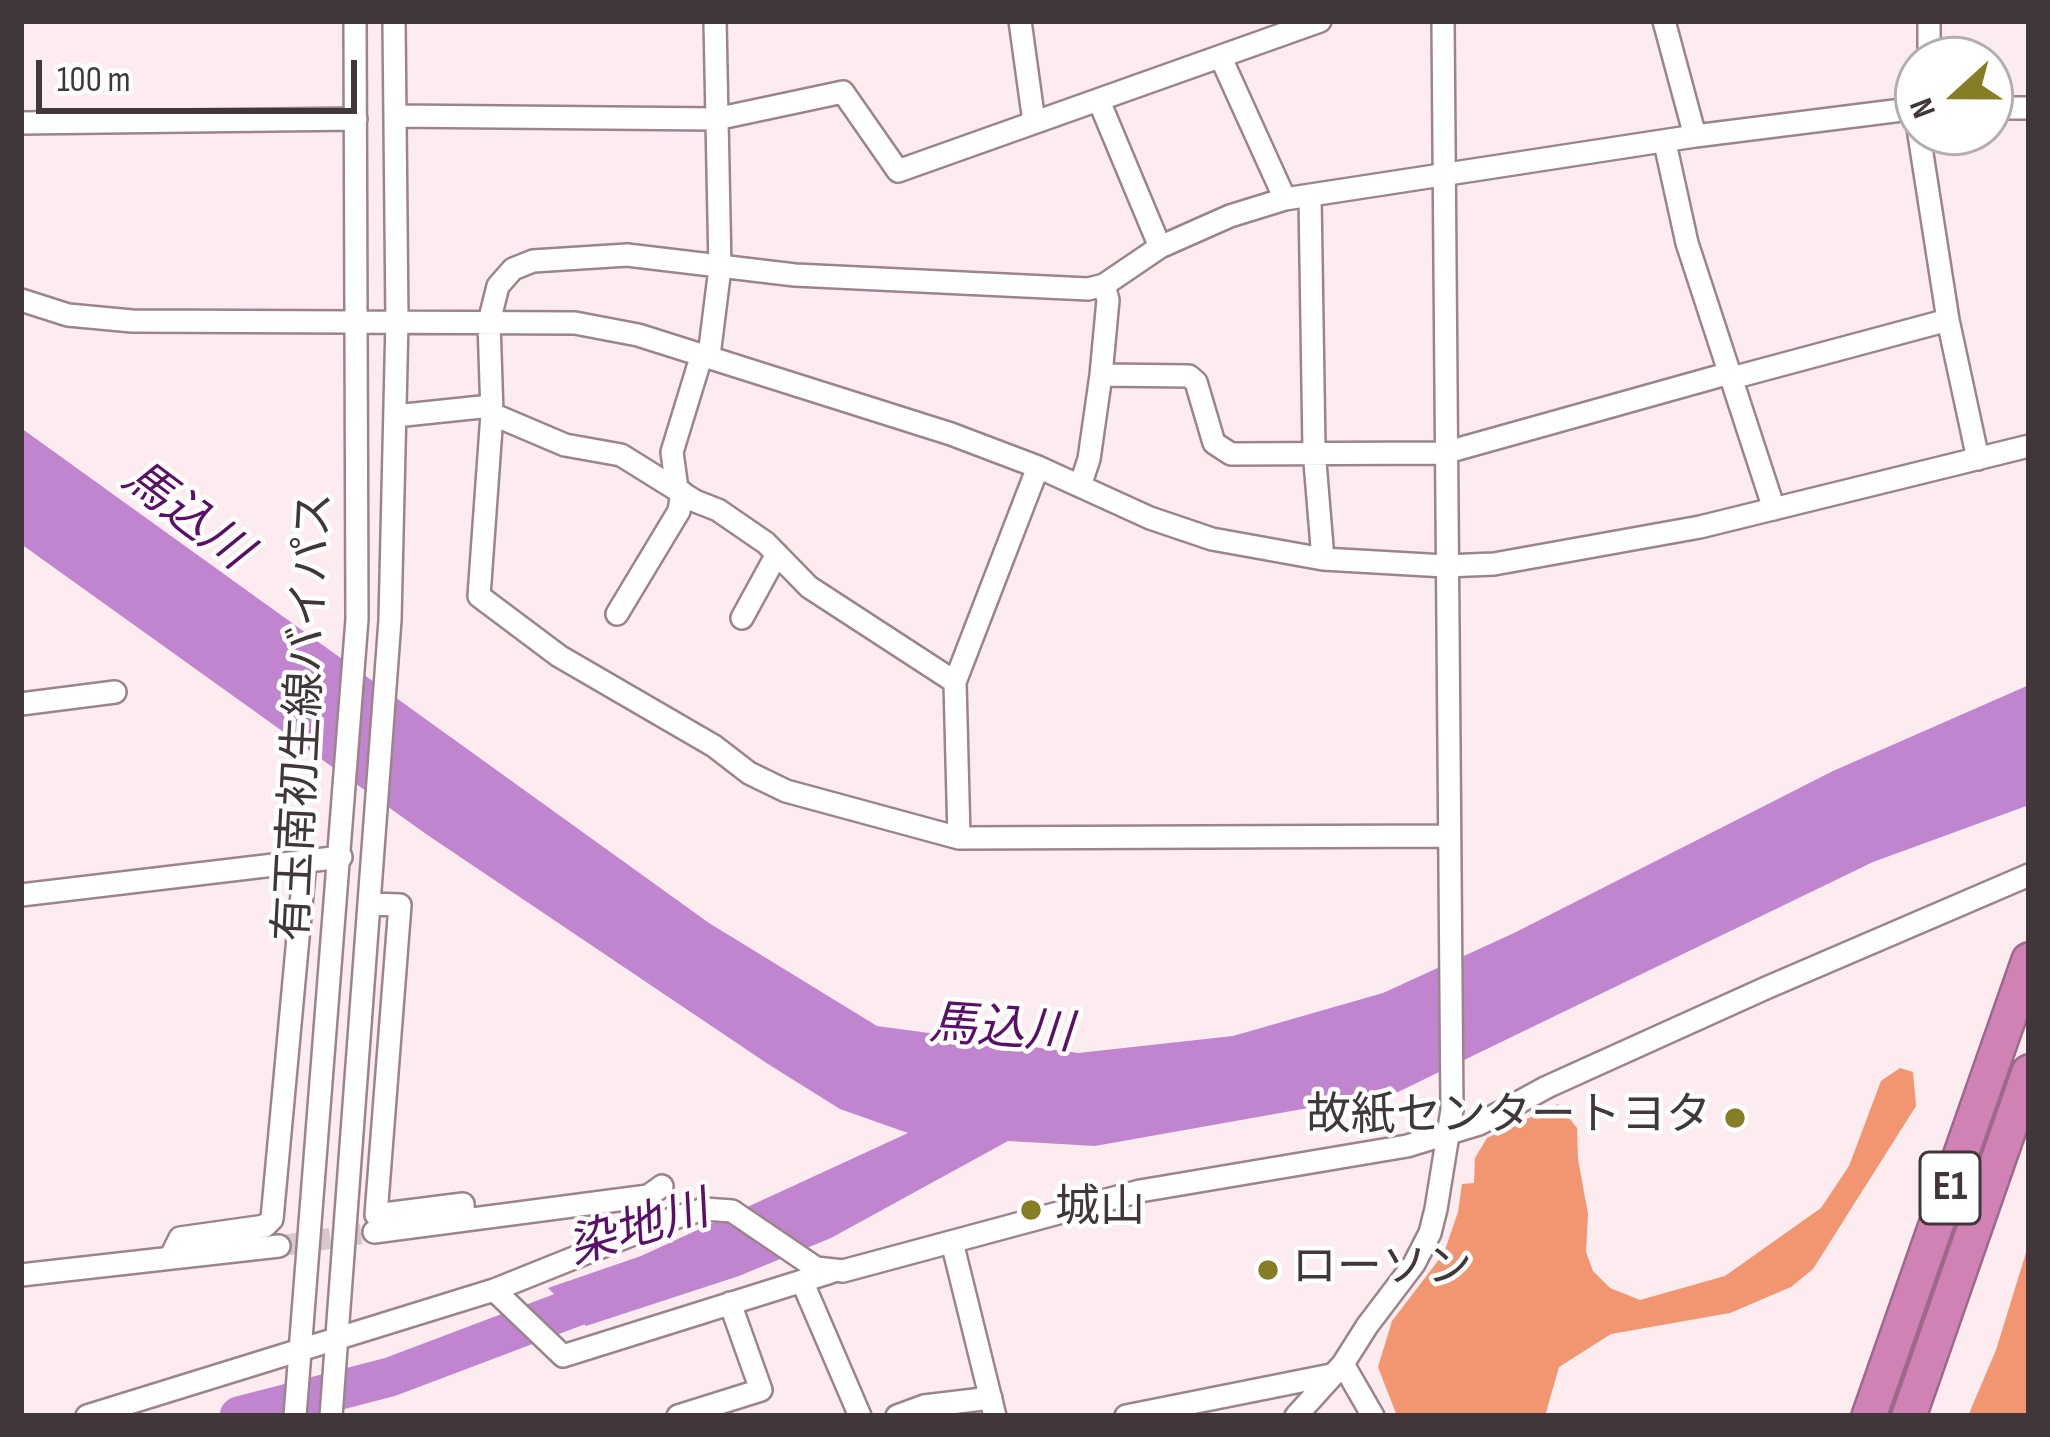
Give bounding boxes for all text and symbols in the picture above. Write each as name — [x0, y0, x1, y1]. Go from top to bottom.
scale bar — [42, 36, 363, 110]
north arrow — [1894, 36, 2014, 156]
text: 100 m — [57, 59, 131, 102]
text: N — [1901, 92, 1945, 123]
water label: 馬込川 — [110, 451, 260, 583]
street label: 有玉南初生線バイパス — [267, 491, 345, 943]
water label: 馬込川 — [927, 997, 1075, 1065]
place label: 故紙センタートヨタ — [1306, 1091, 1711, 1145]
marker: 故紙センタートヨタ — [1722, 1105, 1748, 1131]
road number: E1 — [1920, 1152, 1980, 1224]
water label: 染地川 — [562, 1182, 716, 1280]
place label: 城山 — [1055, 1183, 1145, 1237]
marker: 城山 — [1018, 1197, 1044, 1223]
place label: ローソン — [1292, 1243, 1472, 1297]
marker: ローソン — [1255, 1257, 1281, 1283]

